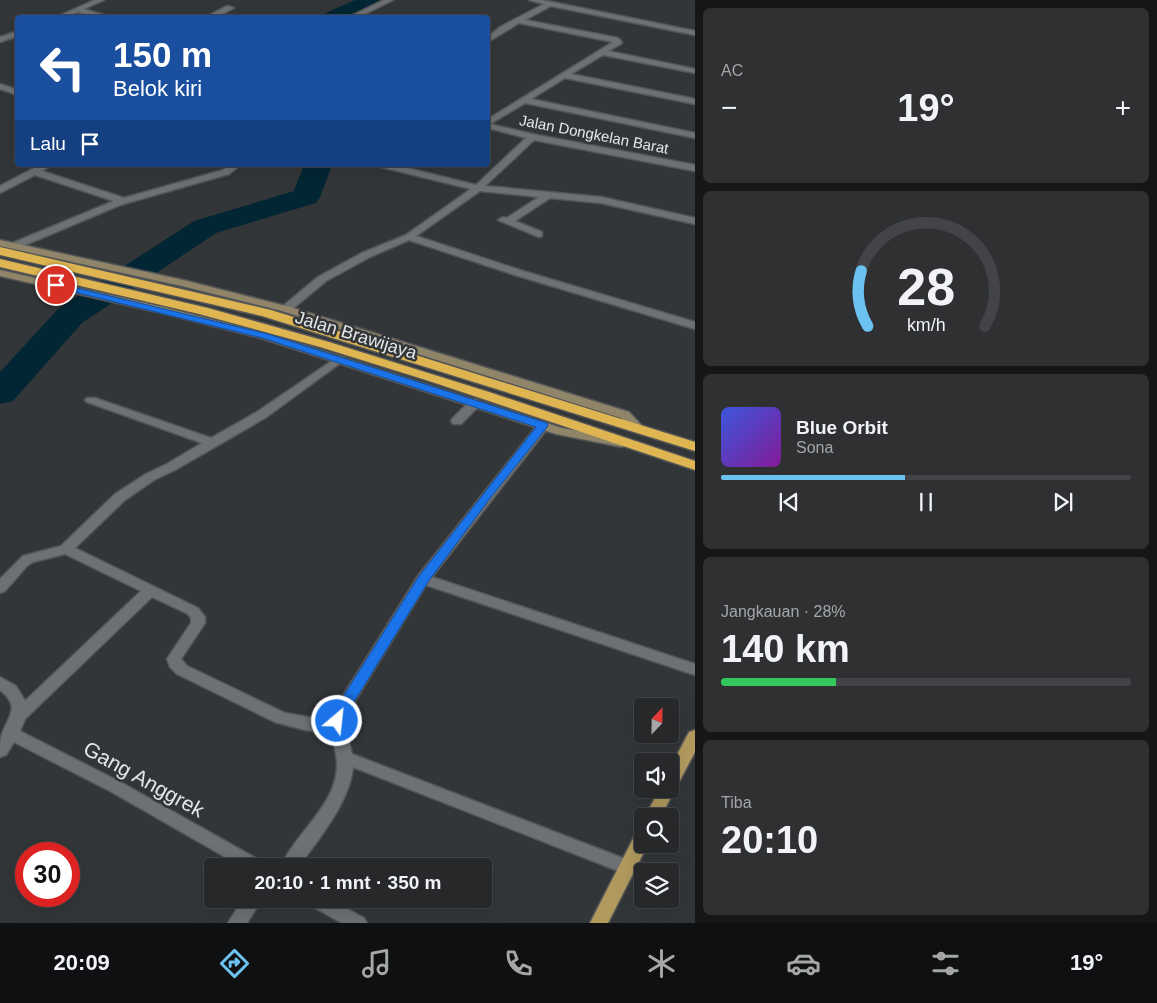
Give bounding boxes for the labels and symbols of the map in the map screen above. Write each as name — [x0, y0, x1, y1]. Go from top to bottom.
street label: Jalan Dongkelan Barat — [518, 111, 671, 157]
pin — [35, 264, 77, 306]
street label: Jalan Brawijaya — [293, 307, 420, 363]
position arrow — [310, 694, 362, 746]
north arrow — [634, 698, 679, 742]
street label: Gang Anggrek — [80, 736, 209, 822]
speed limit sign: 30 — [15, 842, 80, 907]

